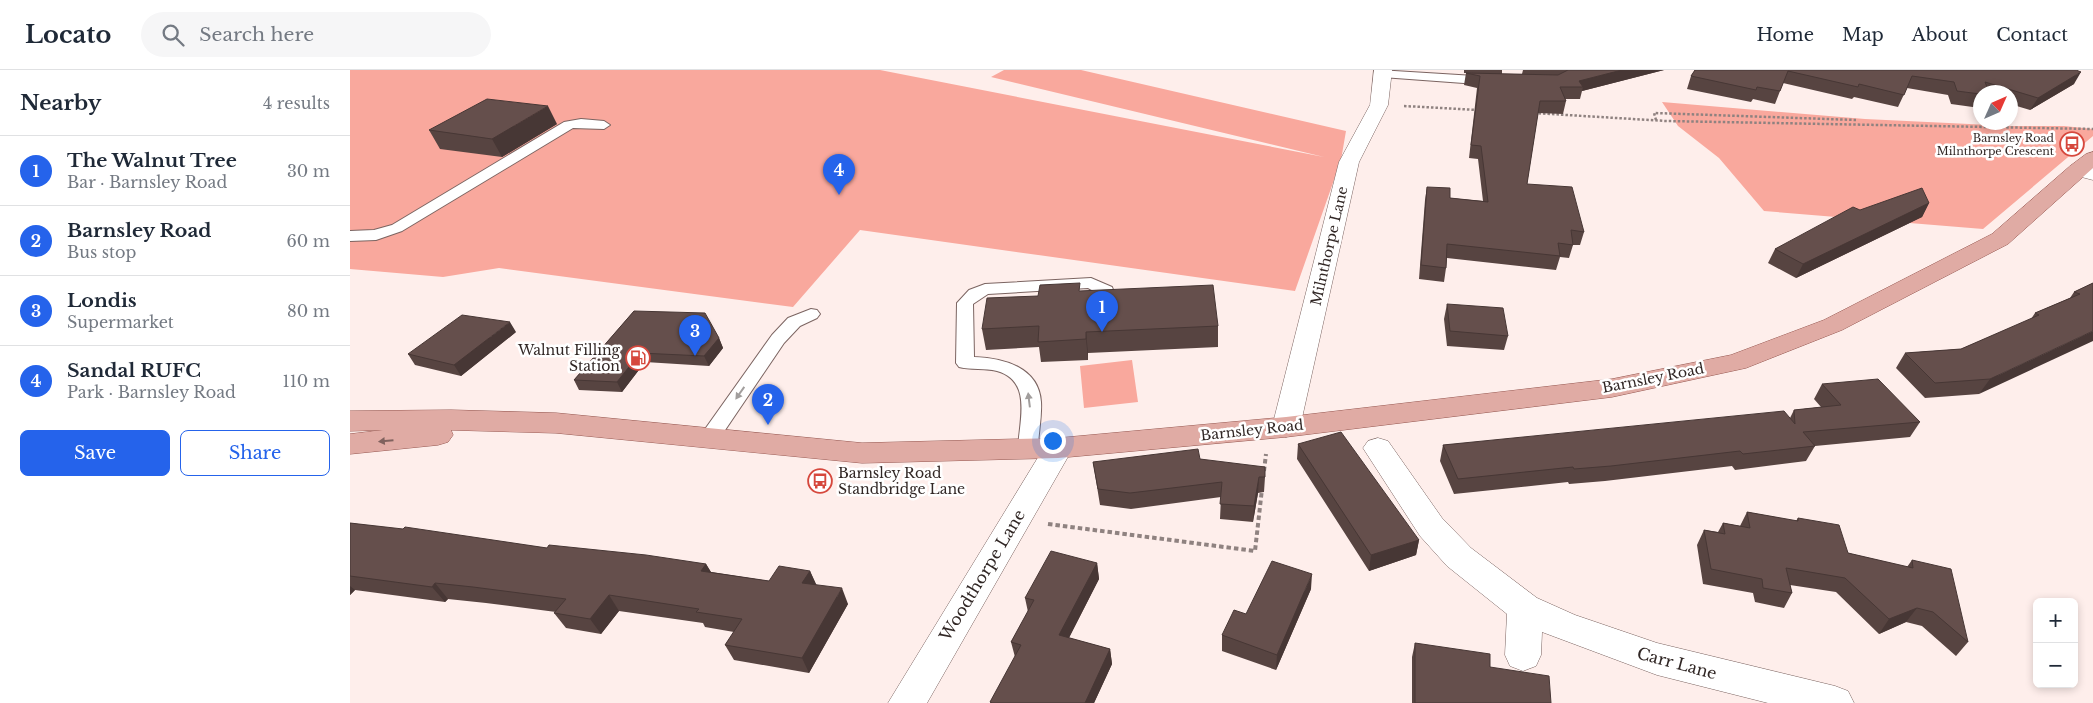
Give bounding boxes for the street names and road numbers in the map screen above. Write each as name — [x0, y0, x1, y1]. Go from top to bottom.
street label: Milnthorpe Lane — [1306, 184, 1352, 308]
street label: Barnsley Road — [1601, 359, 1706, 397]
street label: Barnsley Road — [1200, 416, 1305, 444]
street label: Woodthorpe Lane — [934, 506, 1029, 645]
street label: Carr Lane — [1635, 643, 1719, 683]

